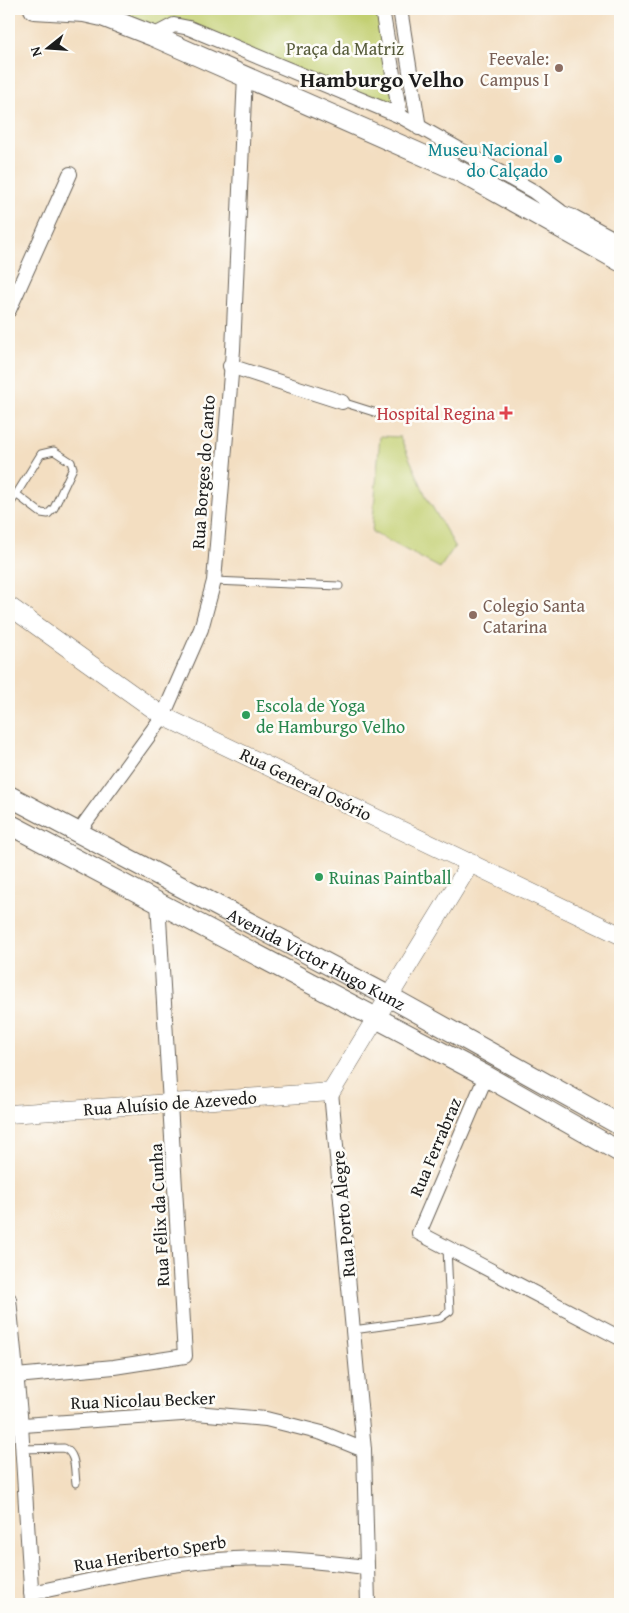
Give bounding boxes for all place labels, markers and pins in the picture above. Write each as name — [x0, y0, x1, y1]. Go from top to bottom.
place label: Feevale: Campus I — [480, 45, 549, 93]
marker: Feevale: Campus I — [553, 62, 565, 74]
place label: Museu Nacional do Calçado — [428, 136, 548, 184]
marker: Museu Nacional do Calçado — [552, 153, 564, 165]
place label: Hospital Regina — [377, 400, 495, 427]
marker: Hospital Regina — [499, 406, 513, 420]
place label: Colegio Santa Catarina — [483, 592, 585, 640]
marker: Colegio Santa Catarina — [467, 609, 479, 621]
place label: Escola de Yoga de Hamburgo Velho — [256, 692, 405, 740]
marker: Escola de Yoga de Hamburgo Velho — [240, 709, 252, 721]
place label: Ruinas Paintball — [329, 864, 452, 891]
marker: Ruinas Paintball — [313, 871, 325, 883]

